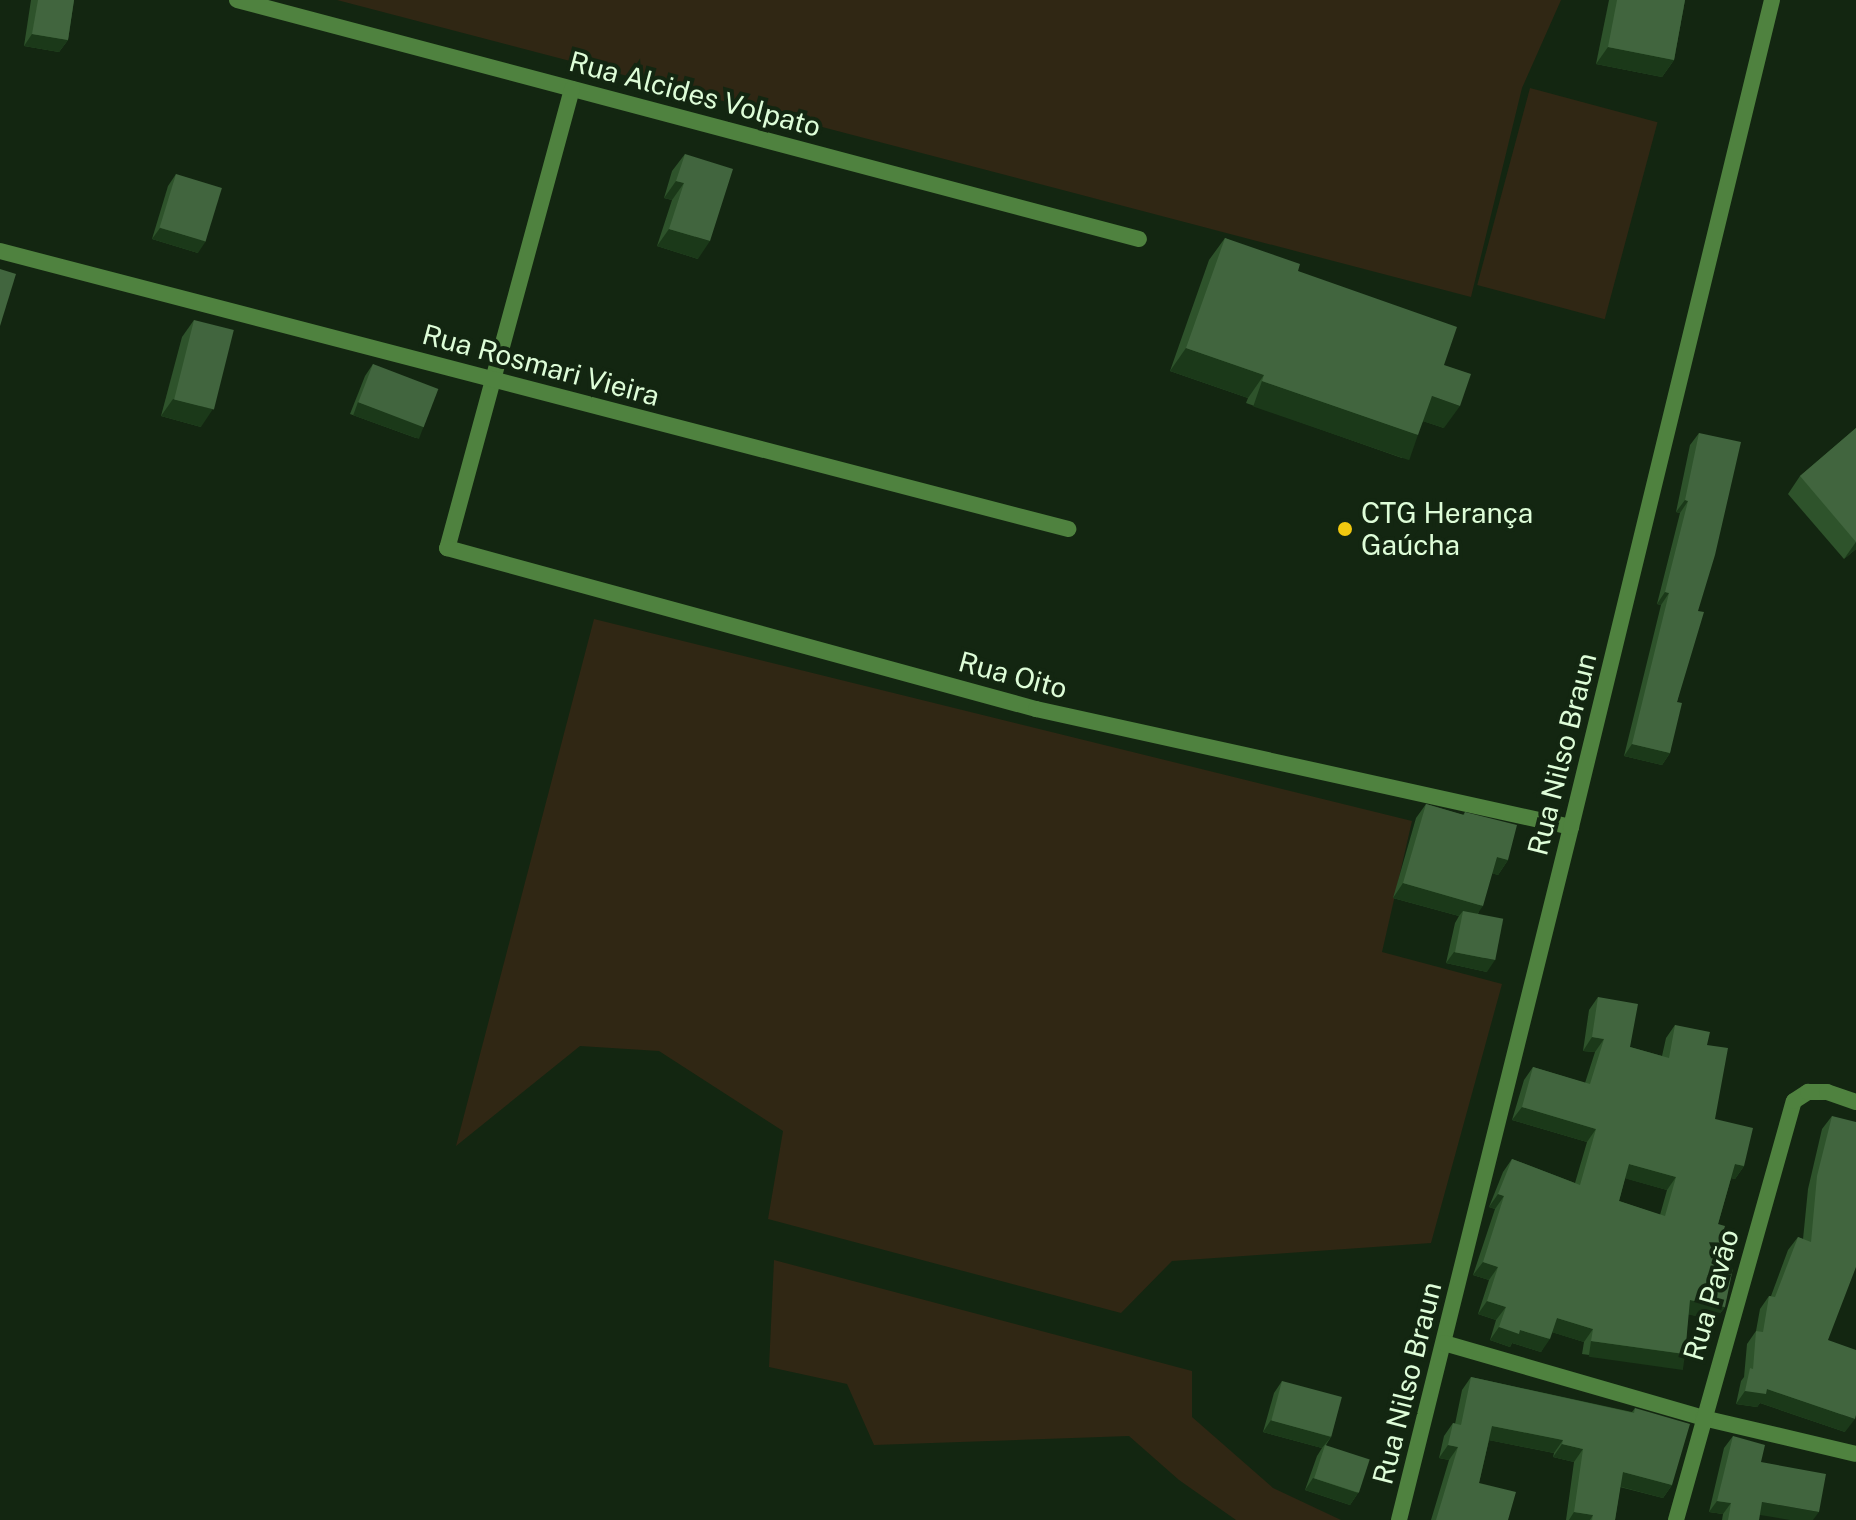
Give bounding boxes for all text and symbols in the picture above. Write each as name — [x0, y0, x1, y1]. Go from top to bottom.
street label: Rua Alcides Volpato — [565, 44, 825, 144]
street label: Rua Rosmari Vieira — [419, 317, 663, 413]
place label: CTG Herança Gaúcha — [1361, 496, 1533, 562]
marker: CTG Herança Gaúcha — [1336, 520, 1354, 538]
street label: Rua Oito — [955, 644, 1071, 706]
street label: Rua Nilso Braun — [1521, 649, 1603, 859]
street label: Rua Pavão — [1676, 1226, 1746, 1364]
street label: Rua Nilso Braun — [1366, 1278, 1448, 1488]

